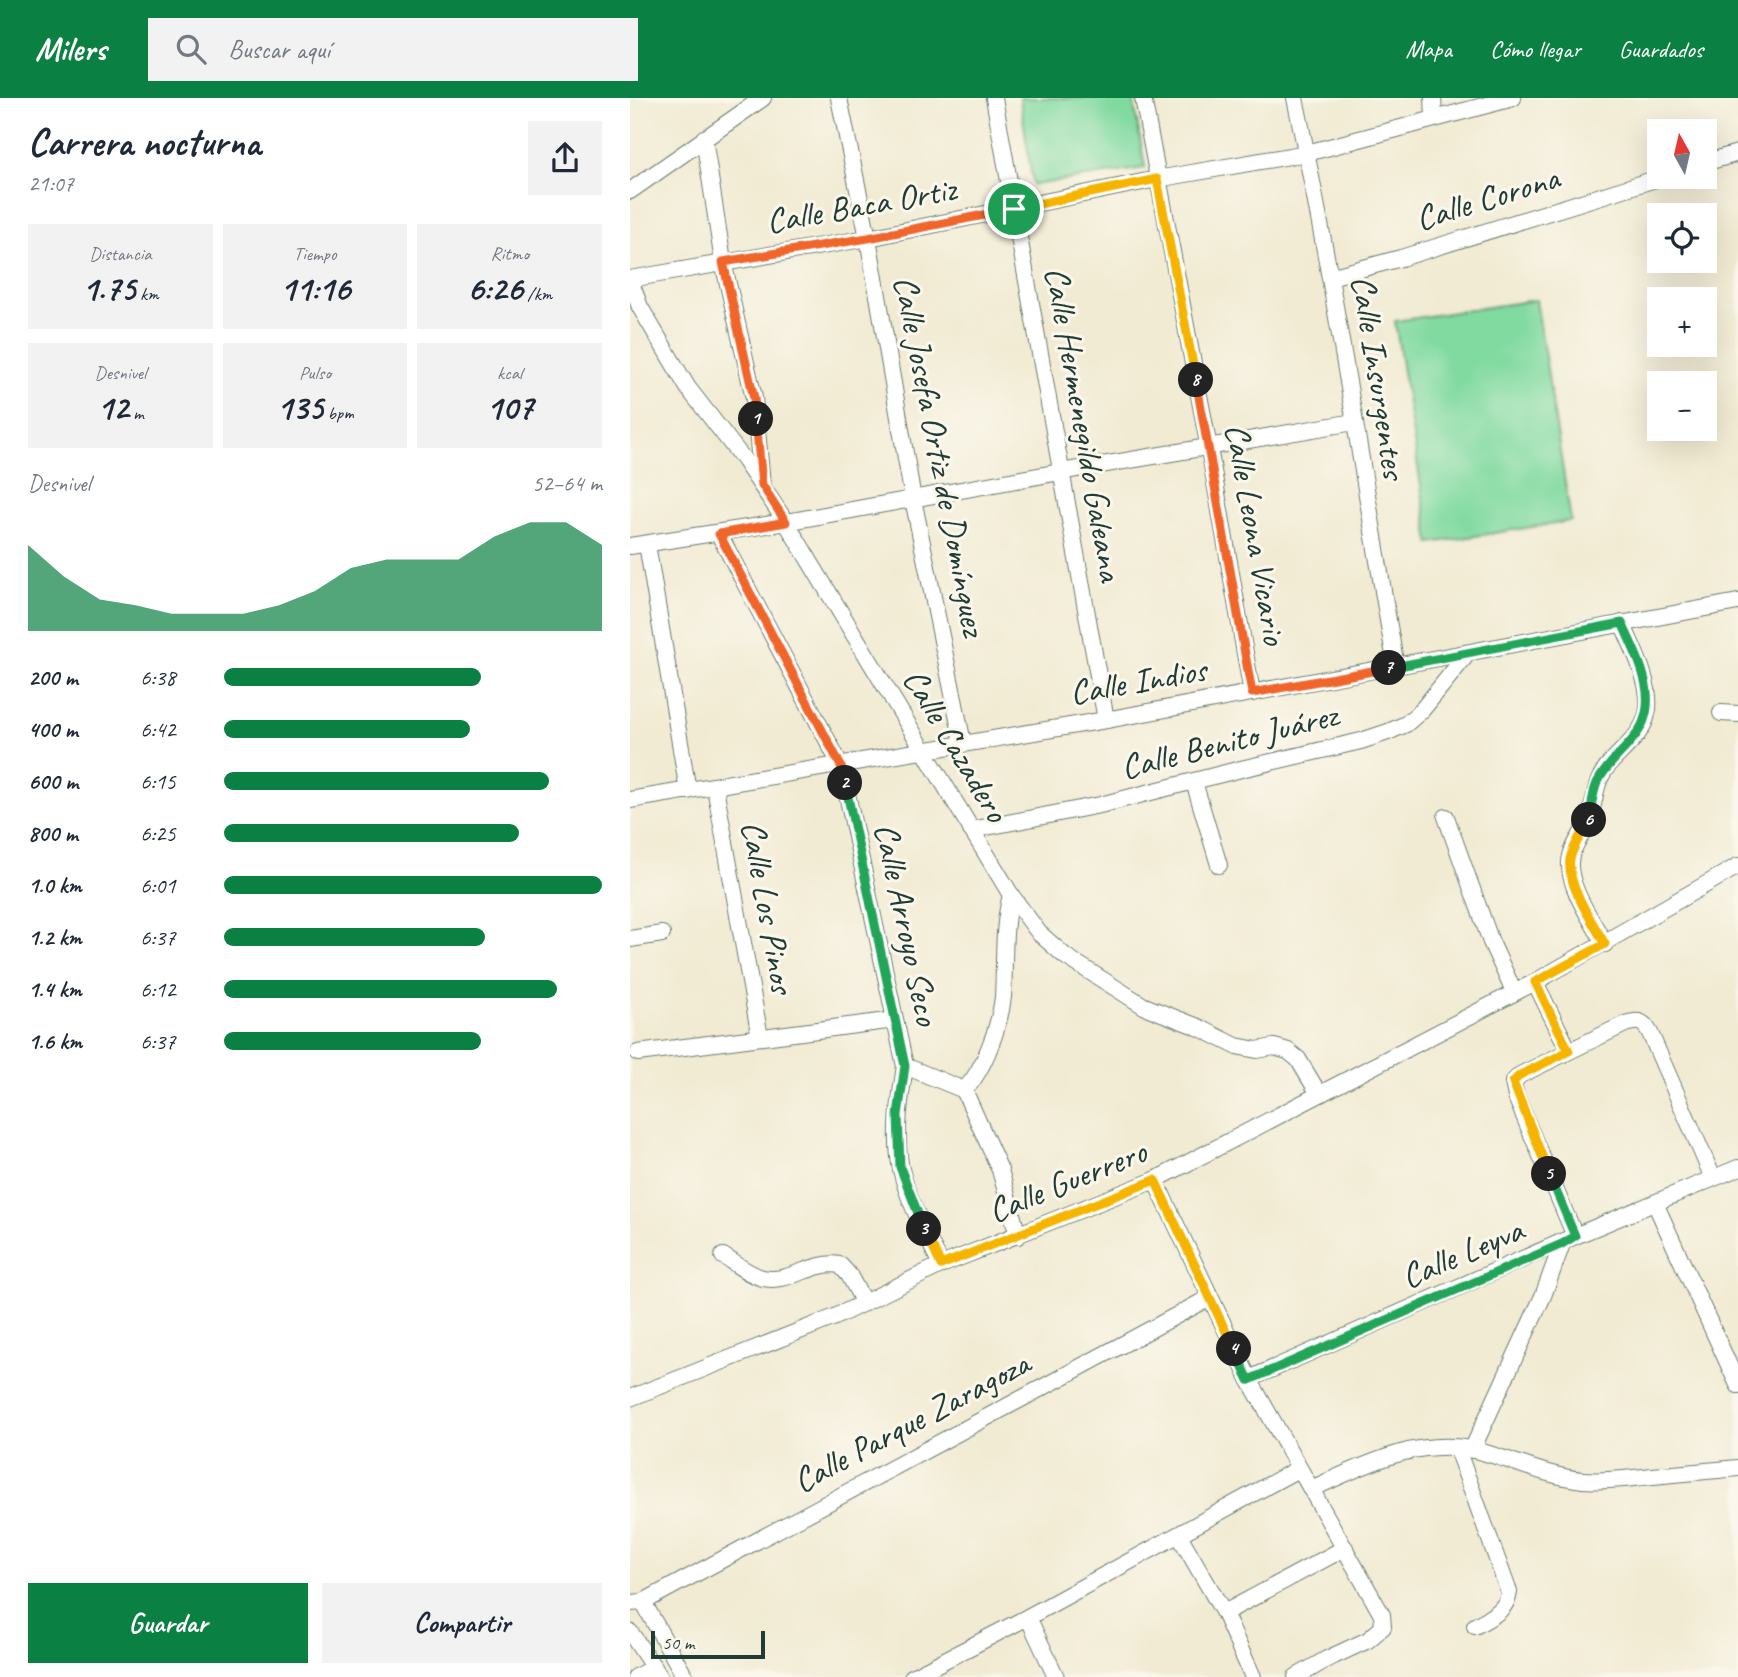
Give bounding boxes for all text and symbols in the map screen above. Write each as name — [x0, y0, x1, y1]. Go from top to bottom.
search box — [148, 18, 638, 81]
text: Milers — [35, 28, 106, 70]
icon: search — [172, 30, 210, 68]
text: Buscar aquí — [228, 33, 330, 66]
text: Mapa — [1405, 34, 1452, 64]
text: Cómo llegar — [1490, 34, 1581, 64]
text: Guardados — [1619, 34, 1703, 64]
text: Carrera nocturna — [28, 119, 261, 166]
north arrow — [1647, 119, 1717, 189]
map controls — [1647, 119, 1717, 441]
button: share — [528, 121, 602, 195]
street label: Calle Corona — [1410, 154, 1566, 241]
street label: Calle Baca Ortiz — [763, 166, 961, 244]
text: 21:07 — [28, 169, 74, 198]
pin — [984, 179, 1044, 239]
icon: arrive — [995, 190, 1033, 228]
button: locate — [1647, 203, 1717, 273]
text: Distancia — [89, 242, 152, 266]
text: Tiempo — [294, 242, 336, 266]
text: Ritmo — [490, 242, 529, 266]
street label: Calle Hermenegildo Galeana — [1034, 263, 1134, 587]
text: 1.75 — [82, 266, 135, 311]
text: 11:16 — [280, 266, 350, 311]
text: 6:26 — [467, 266, 523, 311]
street label: Calle Josefa Ortiz de Domínguez — [883, 272, 997, 642]
street label: Calle Insurgentes — [1341, 272, 1418, 485]
text: km — [135, 282, 159, 306]
text: /km — [523, 282, 552, 306]
button: + — [1647, 287, 1717, 357]
text: Desnivel — [95, 361, 146, 385]
text: Pulso — [299, 361, 331, 385]
text: kcal — [497, 361, 522, 385]
pin: 8 — [1178, 362, 1214, 398]
text: 8 — [1191, 367, 1200, 391]
button: − — [1647, 371, 1717, 441]
text: 12 — [97, 385, 128, 430]
text: 135 — [276, 385, 323, 430]
text: 107 — [486, 385, 533, 430]
text: m — [128, 401, 144, 425]
text: bpm — [323, 401, 354, 425]
pin: 1 — [738, 402, 774, 436]
text: 1 — [751, 406, 760, 430]
street label: Calle Leona Vicario — [1214, 420, 1298, 649]
text: Desnivel — [28, 469, 90, 498]
text: 52–64 m — [532, 469, 602, 498]
street label: Calle Indios — [1066, 646, 1213, 715]
pin: 7 — [1372, 650, 1406, 686]
text: 7 — [1384, 655, 1393, 679]
street label: Calle Cazadero — [893, 660, 1020, 831]
text: 200 m — [28, 663, 78, 692]
text: 6:38 — [140, 663, 176, 692]
street label: Calle Benito Juárez — [1116, 692, 1345, 790]
text: 400 m — [28, 715, 78, 744]
text: 6:42 — [140, 715, 176, 744]
pin: 2 — [828, 766, 862, 800]
text: 600 m — [28, 767, 78, 796]
text: 6:15 — [140, 767, 176, 796]
text: 2 — [840, 770, 849, 794]
pin: 6 — [1572, 802, 1606, 838]
text: 6 — [1584, 807, 1593, 831]
street label: Calle Los Pinos — [731, 817, 806, 1000]
text: 800 m — [28, 819, 78, 848]
text: 6:25 — [140, 819, 176, 848]
street label: Calle Arroyo Seco — [864, 819, 951, 1031]
text: 1.0 km — [28, 871, 82, 900]
text: 6:01 — [140, 871, 176, 900]
text: 1.2 km — [28, 923, 82, 952]
text: 6:37 — [140, 923, 176, 952]
text: 1.4 km — [28, 975, 82, 1004]
text: 6:12 — [140, 975, 176, 1004]
text: 1.6 km — [28, 1027, 82, 1056]
text: 6:37 — [140, 1027, 176, 1056]
street label: Calle Guerrero — [981, 1128, 1154, 1233]
pin: 5 — [1532, 1156, 1566, 1192]
text: 5 — [1544, 1161, 1553, 1185]
street label: Calle Leyva — [1394, 1206, 1532, 1299]
pin: 3 — [906, 1212, 942, 1246]
text: 3 — [919, 1216, 928, 1240]
pin: 4 — [1216, 1332, 1252, 1366]
text: 4 — [1229, 1336, 1238, 1360]
street label: Calle Parque Zaragoza — [785, 1340, 1039, 1503]
button: Guardar — [28, 1583, 308, 1663]
button: Compartir — [322, 1583, 602, 1663]
scale bar — [651, 1628, 765, 1660]
text: 50 m — [662, 1631, 694, 1655]

